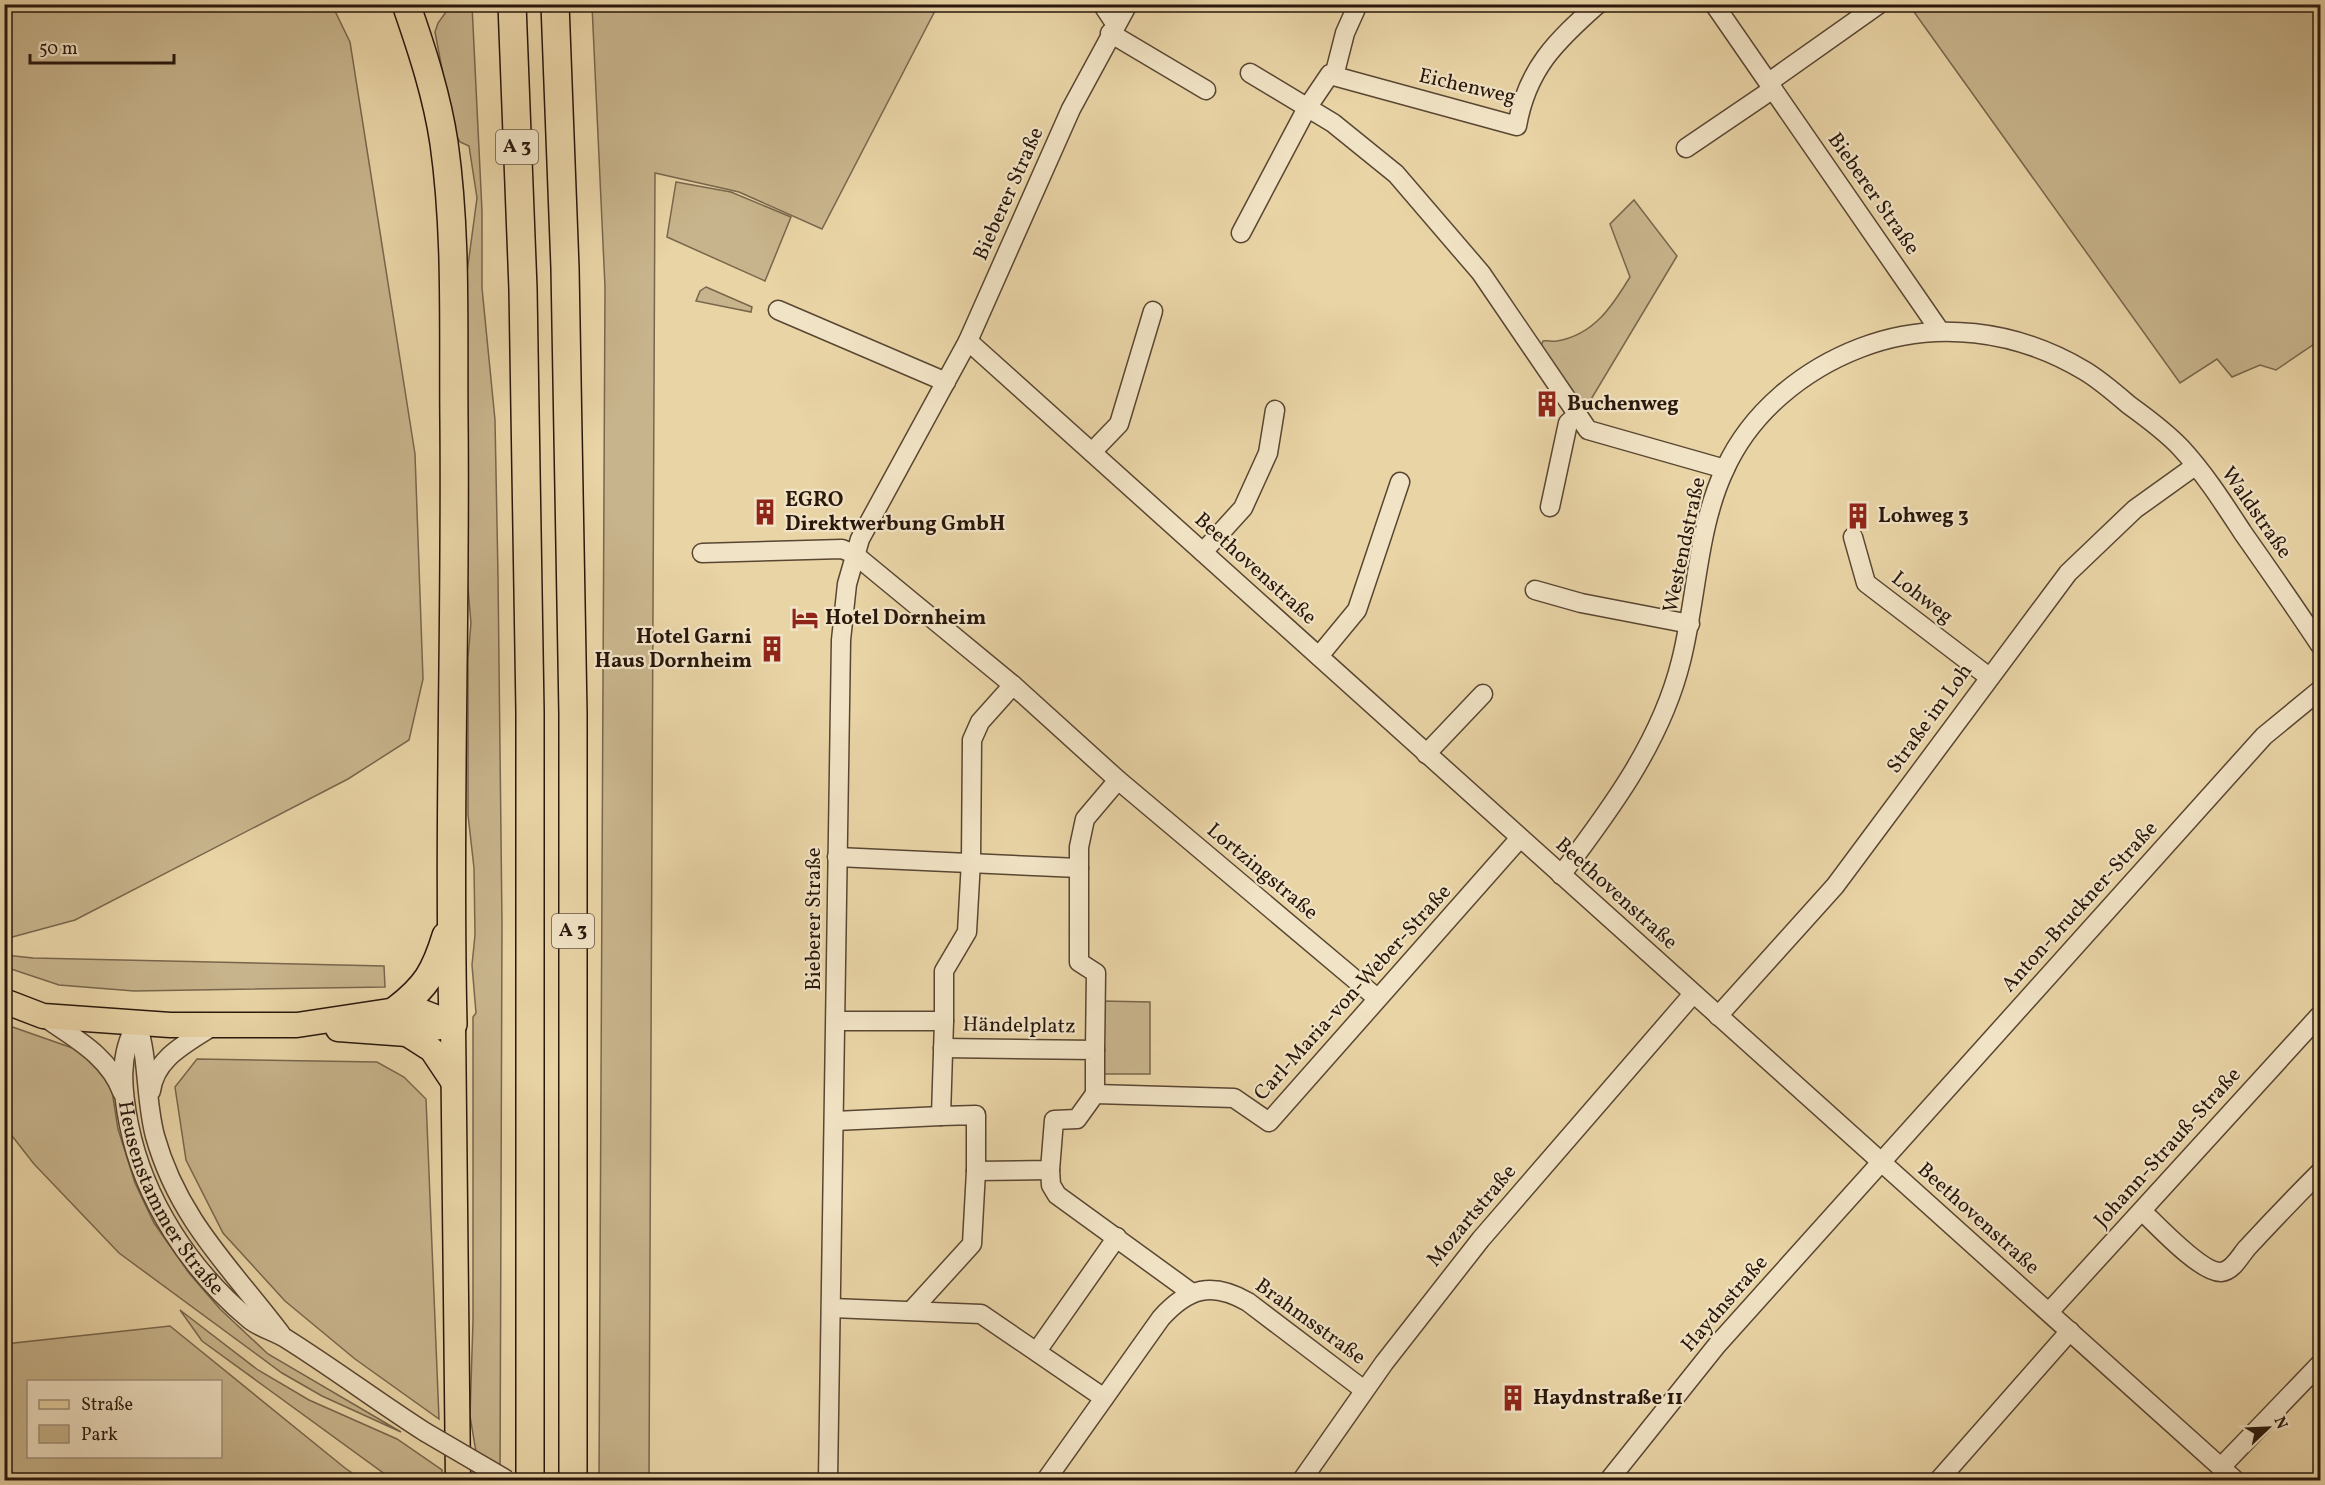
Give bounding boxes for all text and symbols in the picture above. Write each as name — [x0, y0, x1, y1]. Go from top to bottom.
scale bar — [30, 27, 174, 65]
text: 50 m — [39, 37, 78, 62]
street label: Eichenweg — [1416, 62, 1518, 112]
street label: Bieberer Straße — [967, 123, 1051, 265]
street label: Bieberer Straße — [1820, 127, 1926, 261]
road number: A 3 — [496, 130, 538, 164]
building icon: Buchenweg — [1532, 389, 1562, 419]
place label: Buchenweg — [1567, 390, 1679, 419]
street label: Waldstraße — [2214, 461, 2298, 565]
street label: Westendstraße — [1656, 474, 1714, 615]
place label: EGRO Direktwerbung GmbH — [785, 486, 1005, 539]
building icon: EGRO Direktwerbung GmbH — [750, 497, 780, 527]
building icon: Lohweg 3 — [1843, 501, 1873, 531]
place label: Lohweg 3 — [1878, 502, 1969, 531]
street label: Beethovenstraße — [1188, 506, 1322, 632]
street label: Lohweg — [1885, 565, 1959, 631]
hotel icon: Hotel Dornheim — [790, 603, 820, 633]
place label: Hotel Dornheim — [825, 604, 986, 633]
place label: Hotel Garni Haus Dornheim — [595, 623, 752, 676]
building icon: Hotel Garni Haus Dornheim — [757, 634, 787, 664]
street label: Straße im Loh — [1880, 658, 1980, 780]
street label: Anton-Bruckner-Straße — [1995, 815, 2165, 999]
street label: Lortzingstraße — [1200, 817, 1324, 927]
street label: Beethovenstraße — [1549, 831, 1683, 957]
street label: Bieberer Straße — [800, 847, 829, 991]
street label: Carl-Maria-von-Weber-Straße — [1248, 878, 1458, 1108]
road number: A 3 — [552, 914, 594, 948]
street label: Händelplatz — [962, 1011, 1076, 1041]
street label: Johann-Strauß-Straße — [2088, 1061, 2248, 1235]
street label: Heusenstammer Straße — [110, 1099, 230, 1302]
street label: Beethovenstraße — [1911, 1156, 2045, 1282]
street label: Mozartstraße — [1421, 1159, 1523, 1273]
street label: Haydnstraße — [1675, 1249, 1775, 1359]
street label: Brahmsstraße — [1249, 1272, 1371, 1372]
legend — [27, 1380, 222, 1458]
building icon: Haydnstraße 11 — [1498, 1383, 1528, 1413]
place label: Haydnstraße 11 — [1533, 1384, 1683, 1413]
text: Straße — [81, 1393, 133, 1418]
north arrow — [2238, 1398, 2298, 1458]
text: N — [2268, 1413, 2293, 1433]
text: Park — [81, 1423, 118, 1448]

